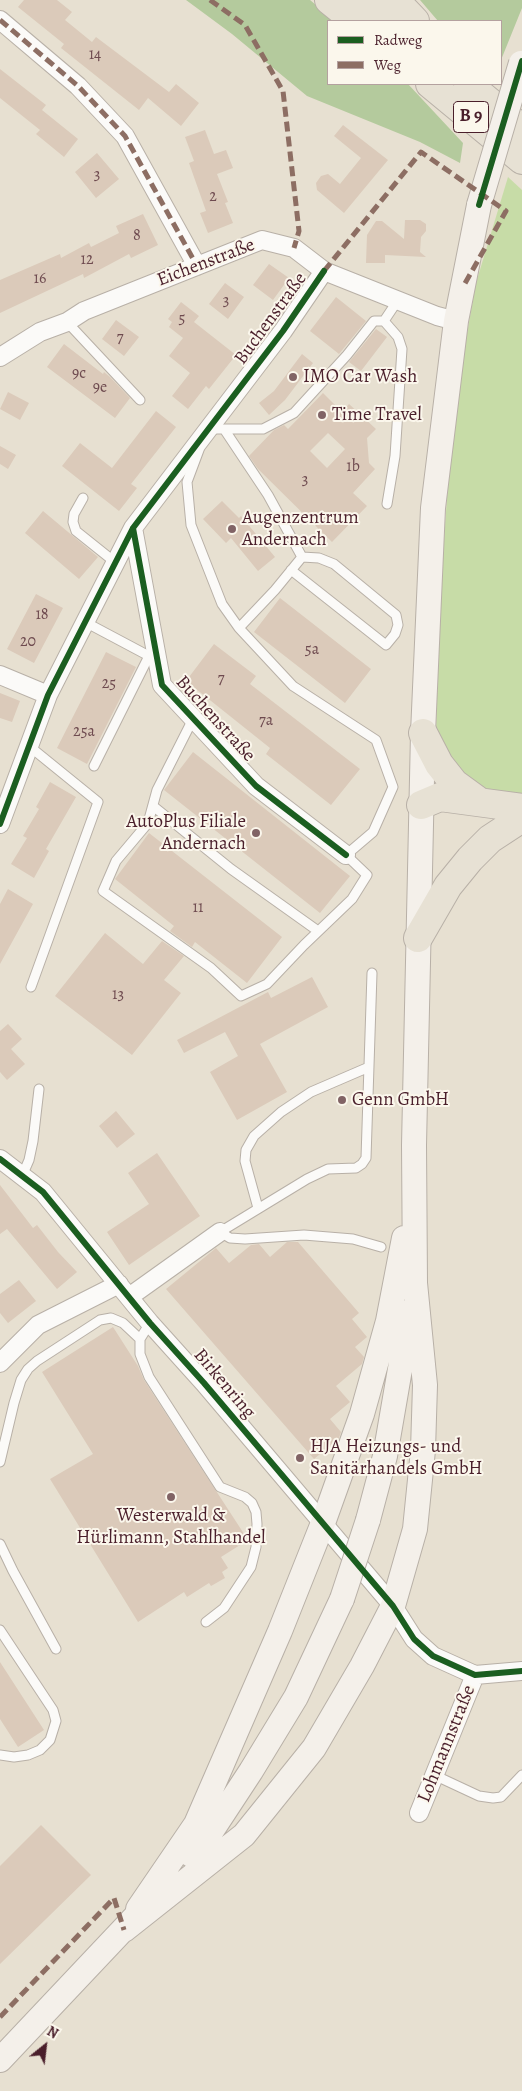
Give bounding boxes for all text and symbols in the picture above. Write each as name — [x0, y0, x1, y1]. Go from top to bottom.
legend — [327, 20, 502, 85]
text: Radweg — [374, 30, 422, 50]
house number: 14 — [89, 45, 101, 65]
text: Weg — [374, 55, 401, 75]
road number: B 9 — [454, 101, 488, 132]
house number: 3 — [94, 165, 100, 185]
house number: 2 — [209, 187, 217, 207]
house number: 8 — [133, 226, 141, 246]
street label: Eichenstraße — [154, 234, 258, 292]
house number: 12 — [80, 250, 94, 270]
street label: Buchenstraße — [230, 268, 312, 370]
house number: 16 — [34, 269, 46, 289]
house number: 3 — [223, 291, 229, 311]
house number: 5 — [179, 309, 185, 329]
house number: 7 — [117, 328, 123, 348]
house number: 9c — [72, 364, 86, 384]
place label: IMO Car Wash — [303, 366, 417, 388]
marker: IMO Car Wash — [287, 371, 299, 383]
house number: 9e — [93, 378, 107, 398]
place label: Time Travel — [332, 404, 422, 426]
marker: Time Travel — [316, 409, 328, 421]
house number: 1b — [346, 457, 360, 477]
house number: 3 — [302, 470, 308, 490]
place label: Augenzentrum Andernach — [242, 507, 359, 551]
marker: Augenzentrum Andernach — [226, 523, 238, 535]
house number: 18 — [35, 605, 49, 625]
house number: 20 — [20, 632, 36, 652]
house number: 5a — [305, 640, 319, 660]
house number: 7 — [218, 669, 224, 689]
street label: Buchenstraße — [170, 671, 260, 767]
house number: 25 — [102, 674, 116, 694]
house number: 7a — [259, 711, 273, 731]
house number: 25a — [73, 722, 95, 742]
place label: AutoPlus Filiale Andernach — [126, 811, 246, 855]
marker: AutoPlus Filiale Andernach — [250, 827, 262, 839]
house number: 11 — [193, 898, 203, 918]
house number: 13 — [112, 985, 124, 1005]
place label: Genn GmbH — [352, 1089, 449, 1111]
marker: Genn GmbH — [336, 1094, 348, 1106]
street label: Birkenring — [188, 1344, 260, 1424]
place label: HJA Heizungs- und Sanitärhandels GmbH — [310, 1436, 483, 1480]
marker: HJA Heizungs- und Sanitärhandels GmbH — [294, 1452, 306, 1464]
marker: Westerwald & Hürlimann, Stahlhandel — [165, 1491, 177, 1503]
place label: Westerwald & Hürlimann, Stahlhandel — [76, 1505, 266, 1549]
street label: Lohmannstraße — [413, 1682, 481, 1806]
north arrow — [20, 2021, 70, 2071]
text: N — [43, 2022, 62, 2043]

